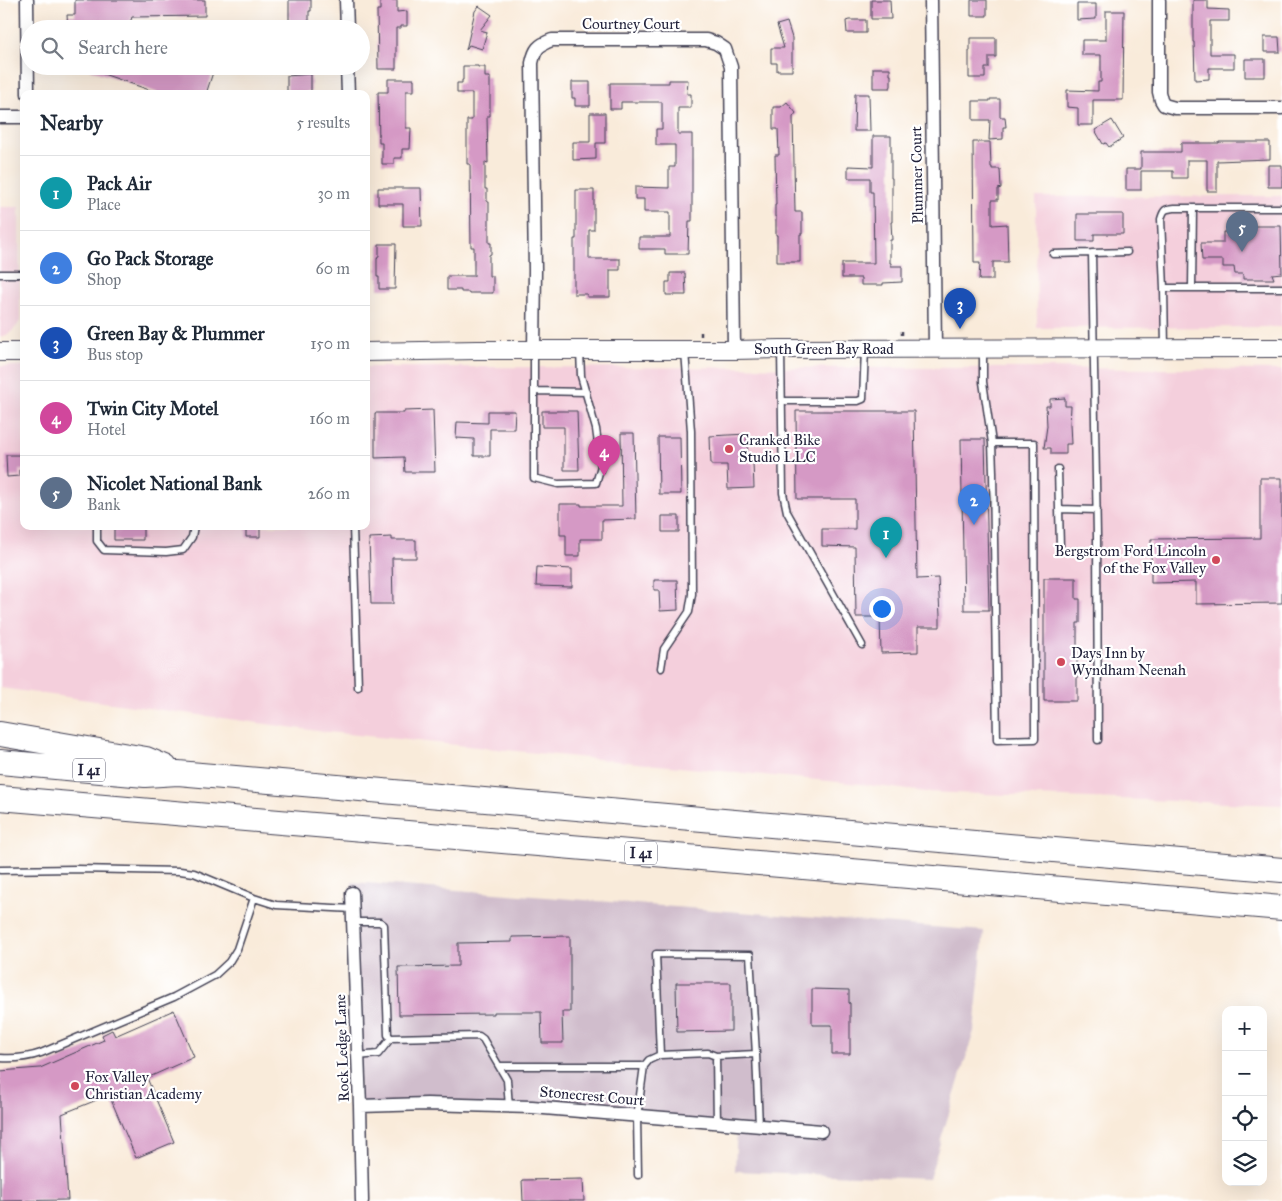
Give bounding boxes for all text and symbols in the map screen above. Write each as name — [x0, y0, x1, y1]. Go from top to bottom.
street label: Courtney Court — [582, 15, 681, 33]
search box — [20, 20, 370, 75]
icon: search — [38, 34, 66, 62]
text: Search here — [78, 36, 168, 59]
text: Nearby — [40, 110, 103, 136]
text: 5 results — [296, 113, 350, 132]
street label: Plummer Court — [907, 125, 927, 224]
text: Pack Air — [87, 172, 152, 195]
text: 1 — [53, 184, 59, 203]
text: 30 m — [317, 184, 350, 203]
text: Place — [87, 195, 121, 214]
pin: 5 — [1226, 211, 1258, 252]
text: Go Pack Storage — [87, 247, 213, 270]
text: 2 — [52, 259, 60, 278]
text: 60 m — [316, 259, 350, 278]
text: Shop — [87, 270, 121, 289]
pin: 3 — [944, 288, 976, 329]
text: Green Bay & Plummer — [87, 322, 265, 345]
text: 3 — [53, 334, 59, 353]
text: 150 m — [310, 334, 350, 353]
street label: South Green Bay Road — [754, 340, 894, 358]
text: Bus stop — [87, 345, 143, 364]
text: Twin City Motel — [87, 397, 218, 420]
text: 4 — [52, 409, 60, 428]
text: 160 m — [309, 409, 350, 428]
text: Hotel — [87, 420, 125, 439]
place label: Cranked Bike Studio LLC — [739, 431, 820, 466]
pin: 4 — [588, 435, 620, 476]
marker: Cranked Bike Studio LLC — [723, 443, 735, 455]
text: Nicolet National Bank — [87, 472, 262, 495]
text: 5 — [52, 484, 60, 503]
text: 260 m — [308, 484, 350, 503]
pin: 2 — [958, 484, 990, 525]
text: Bank — [87, 495, 120, 514]
pin: 1 — [870, 517, 902, 558]
place label: Bergstrom Ford Lincoln of the Fox Valley — [1055, 542, 1207, 577]
marker: Bergstrom Ford Lincoln of the Fox Valley — [1210, 554, 1222, 566]
your location — [869, 596, 895, 622]
place label: Days Inn by Wyndham Neenah — [1071, 644, 1187, 679]
marker: Days Inn by Wyndham Neenah — [1055, 656, 1067, 668]
road number: I 41 — [73, 758, 105, 782]
road number: I 41 — [625, 841, 657, 864]
street label: Rock Ledge Lane — [331, 994, 353, 1102]
map controls — [1222, 1006, 1267, 1186]
button: + — [1222, 1006, 1267, 1051]
button: − — [1222, 1051, 1267, 1096]
place label: Fox Valley Christian Academy — [85, 1068, 203, 1103]
marker: Fox Valley Christian Academy — [69, 1080, 81, 1092]
street label: Stonecrest Court — [539, 1082, 646, 1110]
button: locate — [1222, 1096, 1267, 1141]
button: layers — [1222, 1141, 1267, 1186]

